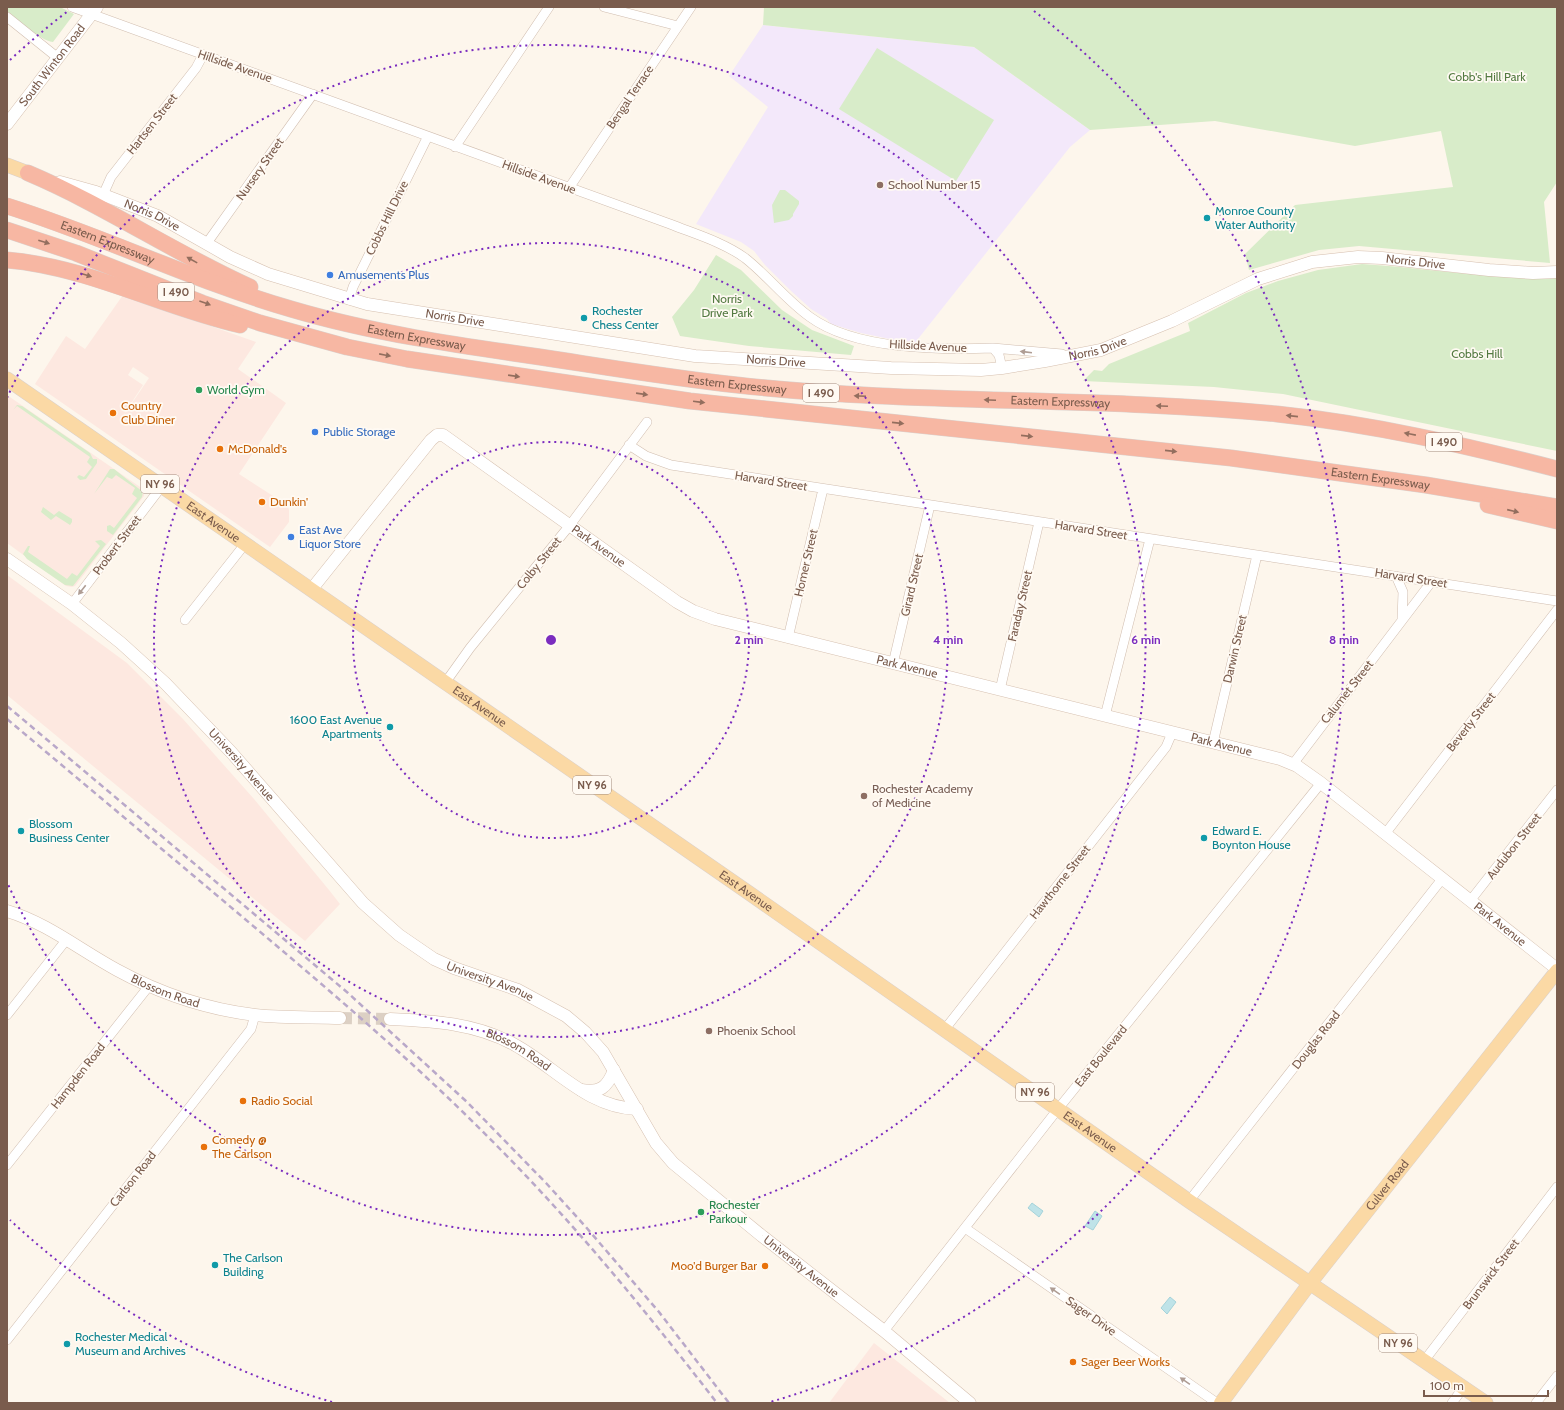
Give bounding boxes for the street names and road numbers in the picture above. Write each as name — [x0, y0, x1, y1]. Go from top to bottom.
street label: South Winton Road — [15, 21, 88, 109]
street label: Hillside Avenue — [196, 46, 274, 85]
street label: Bengal Terrace — [603, 62, 656, 131]
street label: Hartsen Street — [123, 90, 180, 157]
street label: Nursery Street — [233, 135, 287, 203]
street label: Hillside Avenue — [500, 156, 578, 197]
street label: Cobbs Hill Drive — [362, 178, 411, 257]
street label: Norris Drive — [122, 196, 183, 234]
street label: Eastern Expressway — [59, 217, 157, 267]
street label: Norris Drive — [1385, 250, 1446, 272]
road number: I 490 — [158, 283, 194, 301]
street label: Norris Drive — [425, 305, 486, 330]
street label: Eastern Expressway — [366, 320, 467, 353]
street label: Norris Drive — [1067, 332, 1128, 363]
street label: Hillside Avenue — [889, 336, 967, 355]
street label: Norris Drive — [746, 351, 806, 370]
street label: Eastern Expressway — [687, 371, 787, 397]
road number: I 490 — [803, 384, 839, 402]
street label: Eastern Expressway — [1010, 392, 1111, 410]
road number: I 490 — [1426, 433, 1462, 451]
street label: Eastern Expressway — [1330, 464, 1431, 493]
street label: Harvard Street — [734, 467, 808, 494]
road number: NY 96 — [141, 475, 179, 493]
street label: East Avenue — [184, 498, 243, 545]
street label: Probert Street — [89, 512, 144, 578]
street label: Harvard Street — [1054, 516, 1128, 543]
street label: Park Avenue — [569, 521, 629, 570]
street label: Homer Street — [790, 528, 821, 598]
street label: Colby Street — [513, 534, 564, 592]
street label: Girard Street — [897, 552, 926, 618]
street label: Harvard Street — [1374, 564, 1448, 591]
street label: Faraday Street — [1004, 569, 1035, 643]
street label: Darwin Street — [1219, 613, 1250, 685]
street label: Park Avenue — [875, 651, 939, 681]
street label: Calumet Street — [1317, 657, 1376, 726]
street label: East Avenue — [450, 682, 510, 730]
street label: Beverly Street — [1443, 689, 1498, 754]
street label: University Avenue — [205, 725, 278, 804]
street label: Park Avenue — [1190, 729, 1254, 759]
road number: NY 96 — [573, 776, 611, 794]
street label: Audubon Street — [1483, 810, 1544, 882]
street label: Hawthorne Street — [1026, 842, 1093, 922]
street label: East Avenue — [716, 867, 776, 914]
street label: Park Avenue — [1471, 898, 1530, 949]
street label: University Avenue — [444, 958, 536, 1004]
street label: Blossom Road — [129, 971, 201, 1010]
street label: Douglas Road — [1288, 1008, 1343, 1072]
street label: East Boulevard — [1071, 1022, 1130, 1090]
street label: Blossom Road — [484, 1025, 554, 1074]
street label: Hampden Road — [47, 1040, 108, 1112]
road number: NY 96 — [1016, 1083, 1054, 1101]
street label: East Avenue — [1061, 1107, 1120, 1155]
street label: Carlson Road — [106, 1148, 159, 1210]
street label: Culver Road — [1362, 1157, 1412, 1213]
street label: University Avenue — [761, 1232, 842, 1300]
street label: Brunswick Street — [1459, 1235, 1522, 1312]
street label: Sager Drive — [1063, 1293, 1119, 1338]
road number: NY 96 — [1379, 1334, 1417, 1352]

